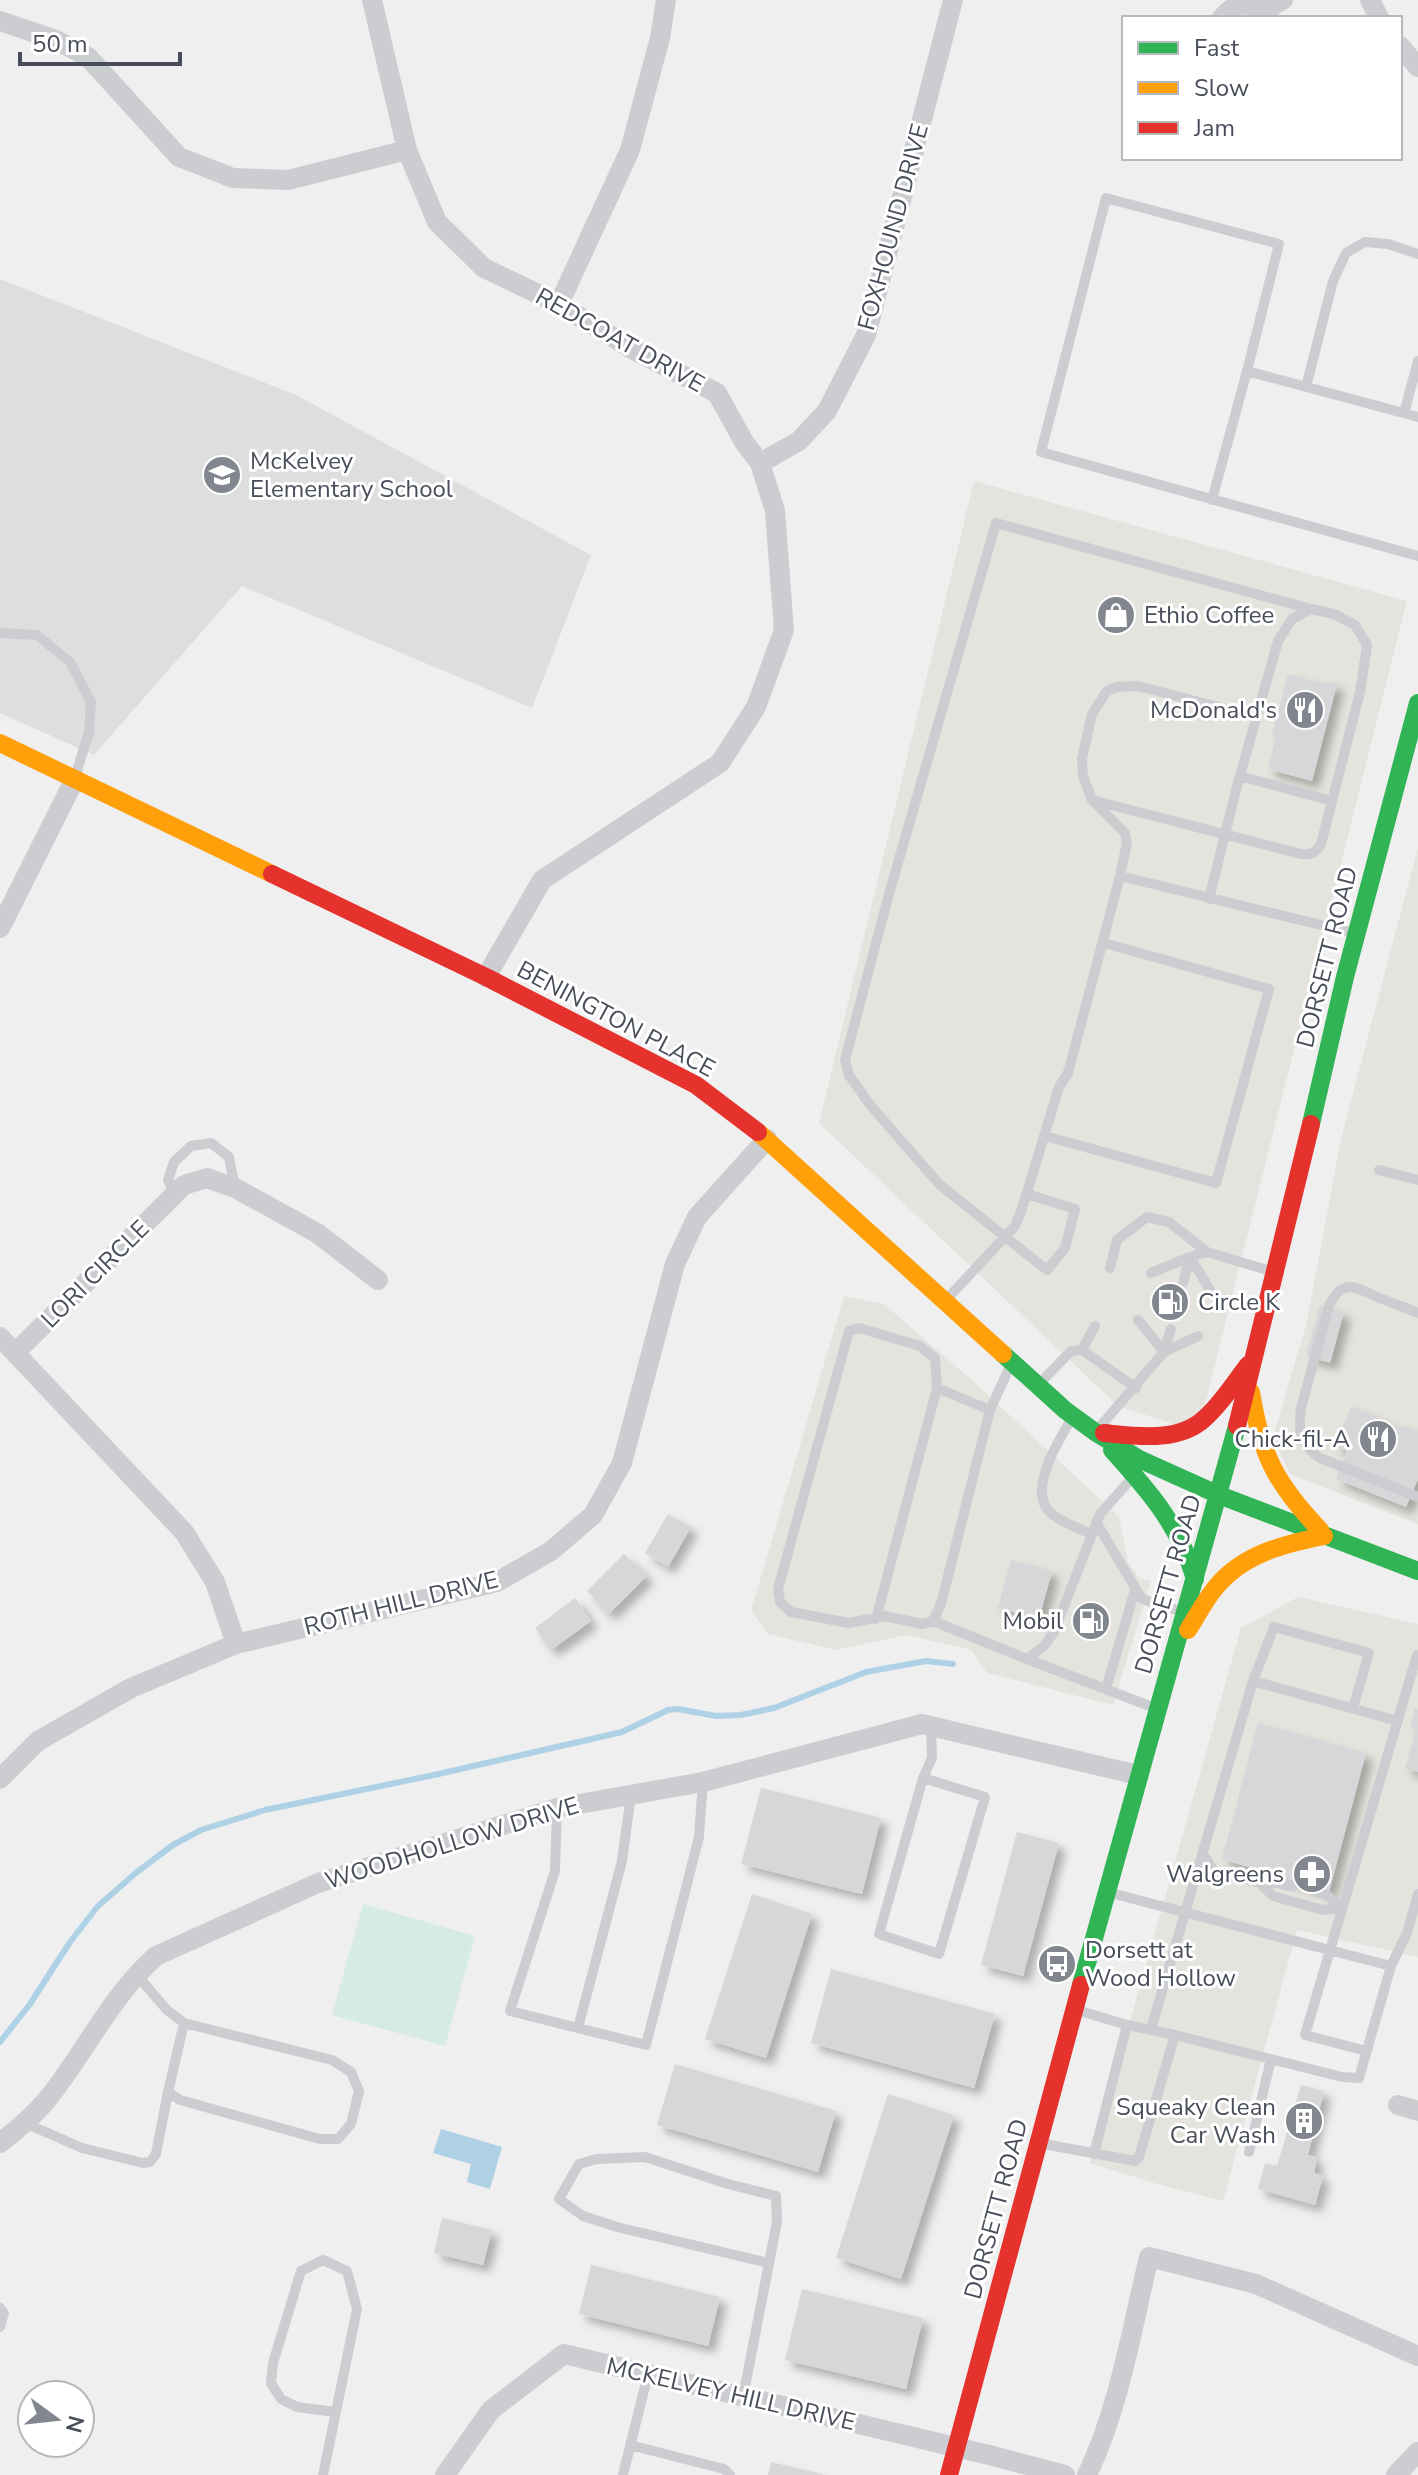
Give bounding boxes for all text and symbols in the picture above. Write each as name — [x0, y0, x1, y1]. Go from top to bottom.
scale bar — [20, 16, 180, 66]
legend — [1122, 16, 1402, 160]
text: 50 m — [32, 28, 88, 60]
text: Fast — [1194, 32, 1240, 64]
text: Slow — [1194, 72, 1249, 104]
text: Jam — [1193, 112, 1235, 144]
street label: FOXHOUND DRIVE — [850, 120, 936, 334]
street label: REDCOAT DRIVE — [530, 280, 710, 400]
place label: McKelvey Elementary School — [250, 445, 453, 505]
school or university icon: McKelvey Elementary School — [201, 454, 243, 496]
shop icon: Ethio Coffee — [1095, 594, 1137, 636]
place label: Ethio Coffee — [1144, 599, 1274, 631]
restaurant icon: McDonald's — [1284, 689, 1326, 731]
place label: McDonald's — [1150, 694, 1277, 726]
street label: DORSETT ROAD — [1289, 863, 1365, 1051]
street label: BENINGTON PLACE — [511, 953, 721, 1085]
street label: LORI CIRCLE — [34, 1213, 156, 1335]
fuel station icon: Circle K — [1149, 1281, 1191, 1323]
place label: Circle K — [1198, 1286, 1281, 1318]
restaurant icon: Chick-fil-A — [1357, 1418, 1399, 1460]
place label: Chick-fil-A — [1235, 1423, 1350, 1455]
street label: DORSETT ROAD — [1127, 1490, 1209, 1678]
street label: ROTH HILL DRIVE — [300, 1563, 502, 1643]
fuel station icon: Mobil — [1070, 1600, 1112, 1642]
place label: Mobil — [1002, 1605, 1063, 1637]
street label: WOODHOLLOW DRIVE — [321, 1789, 583, 1897]
pharmacy icon: Walgreens — [1291, 1853, 1333, 1895]
place label: Walgreens — [1166, 1858, 1284, 1890]
place label: Dorsett at Wood Hollow — [1085, 1934, 1236, 1994]
bus stop icon: Dorsett at Wood Hollow — [1036, 1943, 1078, 1985]
place label: Squeaky Clean Car Wash — [1116, 2091, 1276, 2151]
building icon: Squeaky Clean Car Wash — [1283, 2100, 1325, 2142]
street label: DORSETT ROAD — [957, 2115, 1035, 2303]
street label: MCKELVEY HILL DRIVE — [603, 2350, 859, 2438]
north arrow — [16, 2379, 96, 2459]
text: N — [58, 2412, 91, 2436]

